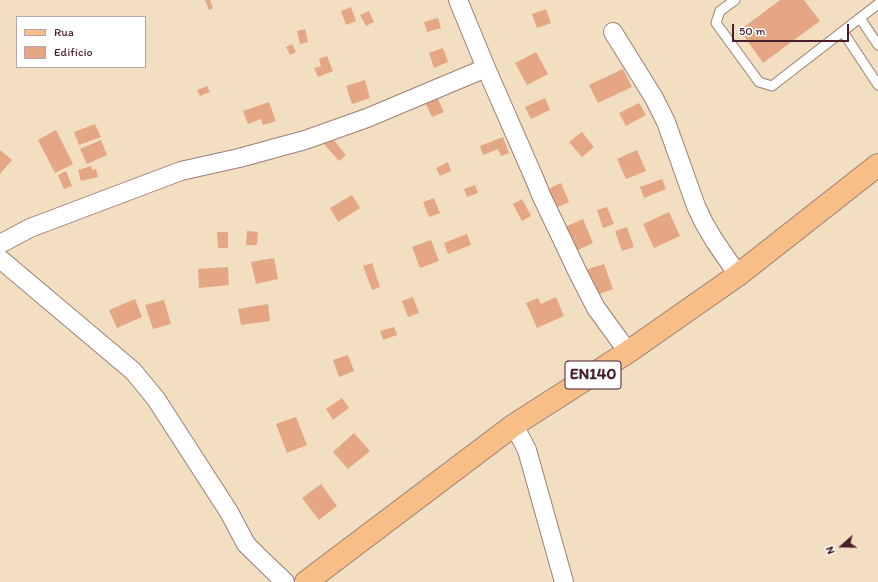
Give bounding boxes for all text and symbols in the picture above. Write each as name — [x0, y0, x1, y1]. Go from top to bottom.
legend — [16, 16, 146, 68]
scale bar — [734, 16, 851, 42]
text: 50 m — [739, 24, 765, 38]
text: Rua — [54, 25, 74, 39]
text: Edifício — [54, 45, 93, 59]
road number: EN140 — [565, 361, 621, 389]
north arrow — [822, 526, 862, 566]
text: N — [823, 545, 838, 556]

